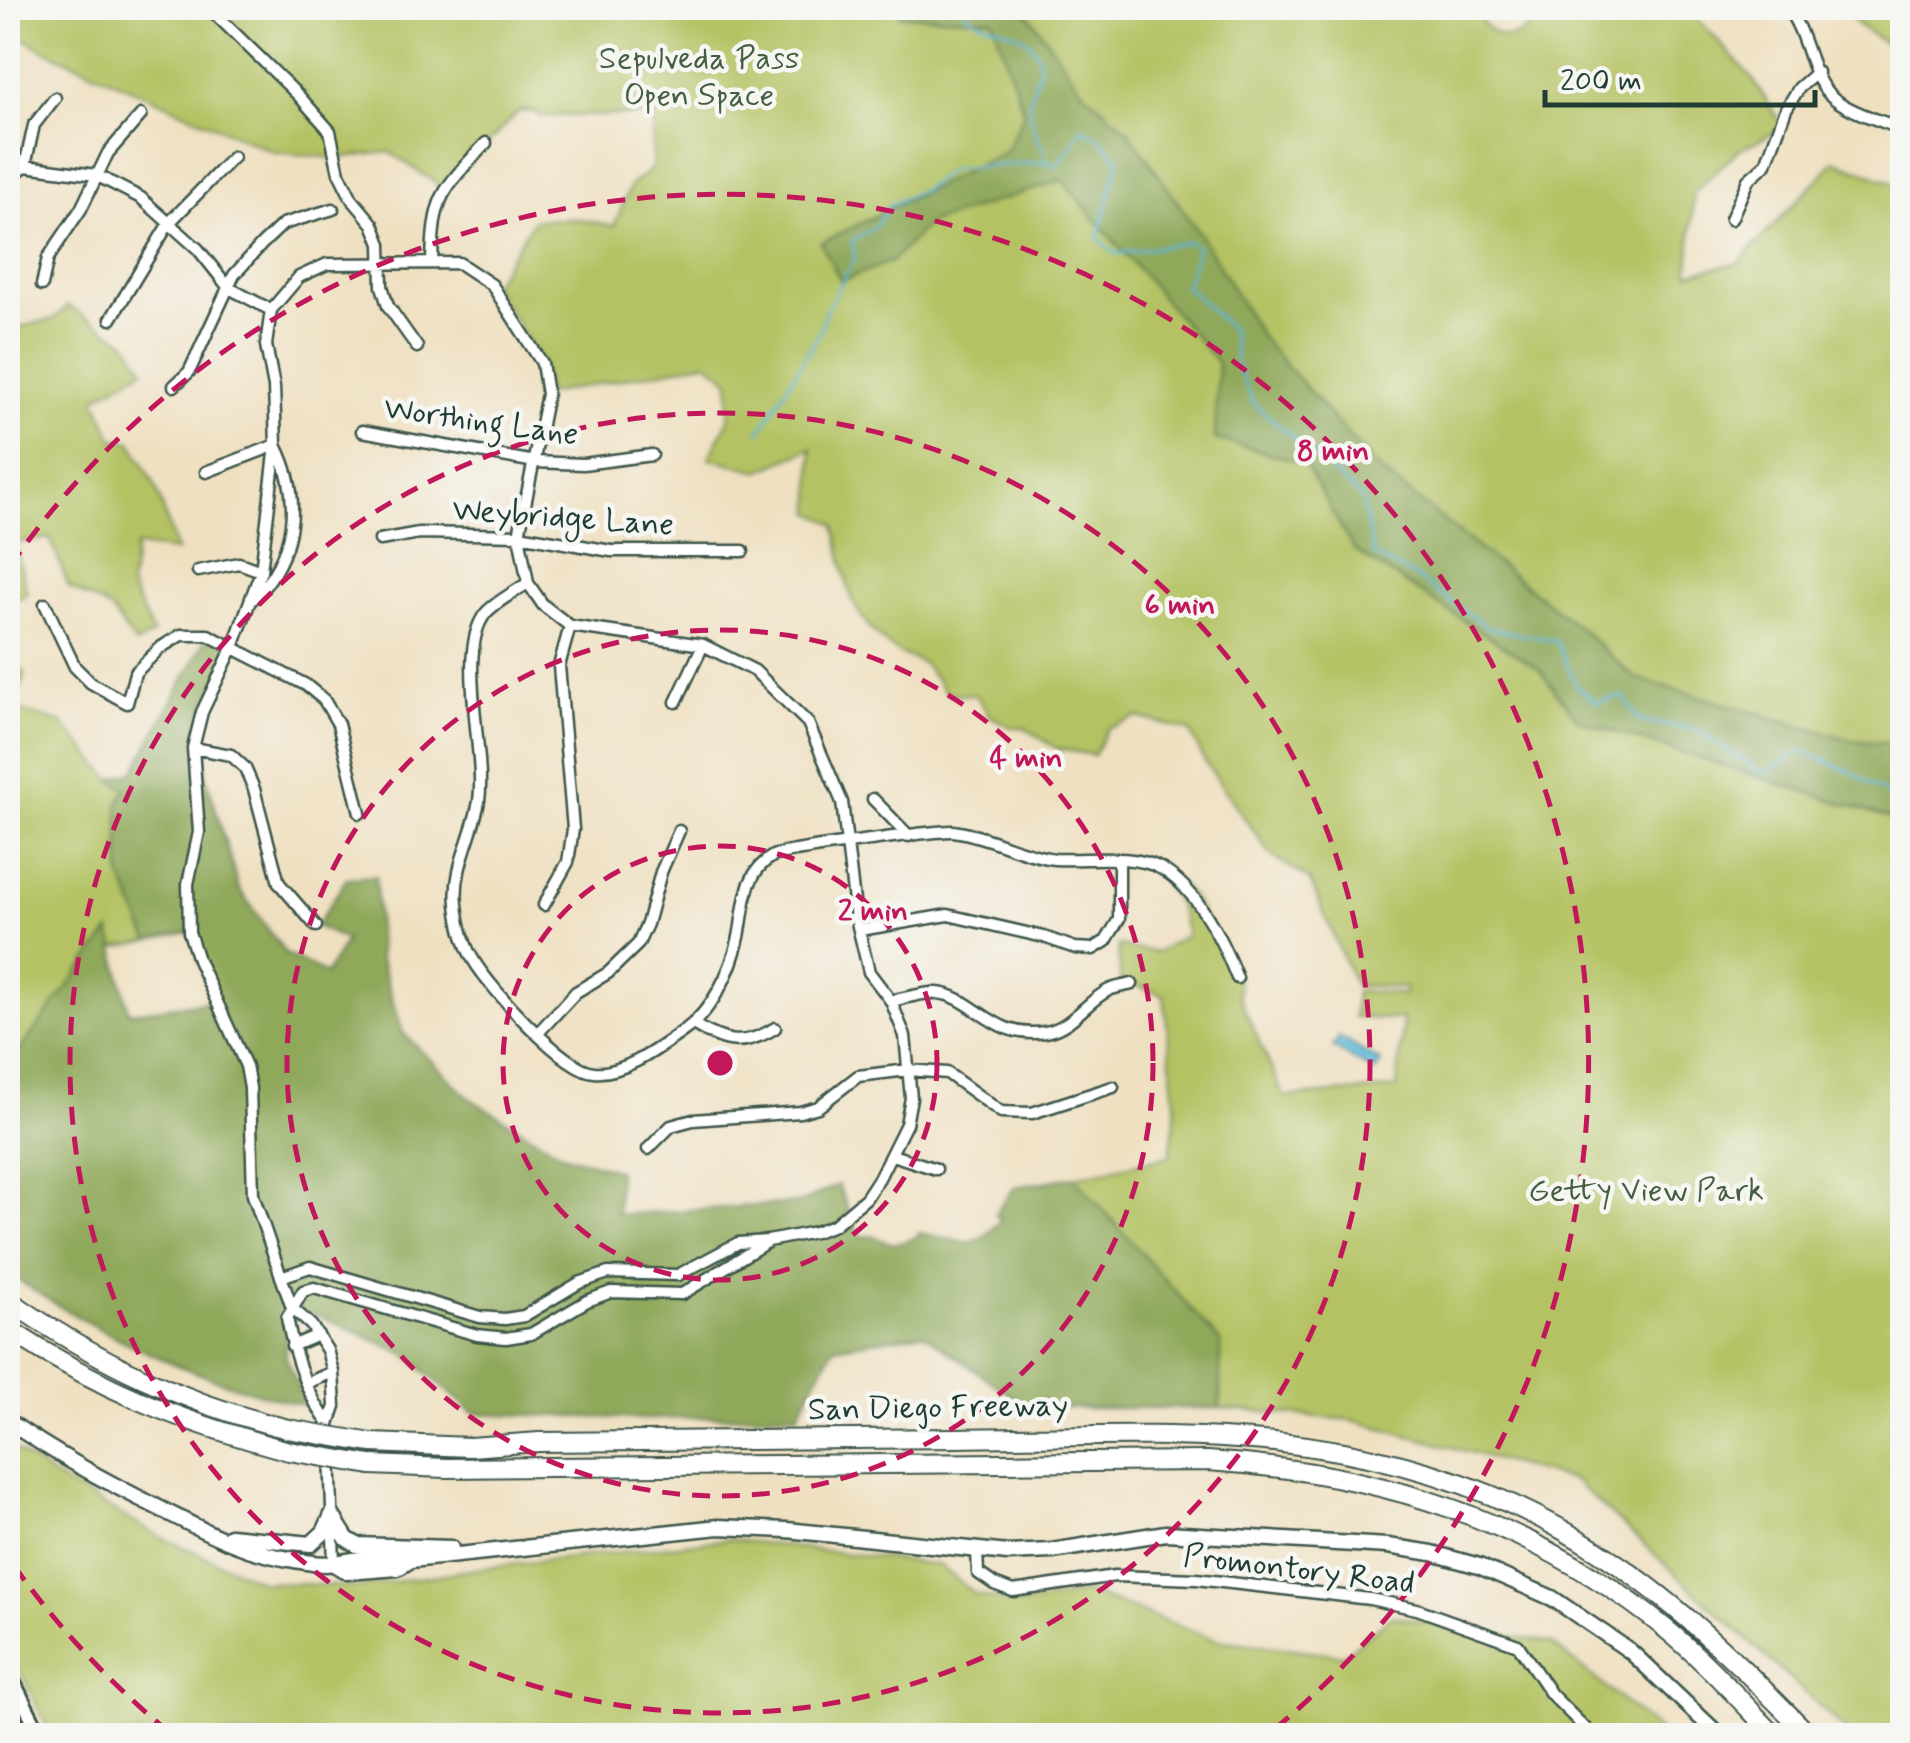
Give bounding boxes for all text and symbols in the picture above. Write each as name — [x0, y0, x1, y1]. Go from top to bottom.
park label: Sepulveda Pass Open Space — [599, 38, 799, 117]
scale bar — [1545, 45, 1815, 107]
text: 200 m — [1560, 62, 1642, 101]
street label: Worthing Lane — [381, 388, 581, 459]
text: 8 min — [1297, 432, 1369, 471]
street label: Weybridge Lane — [451, 489, 675, 549]
text: 6 min — [1144, 586, 1216, 625]
text: 4 min — [989, 739, 1063, 778]
text: 2 min — [838, 892, 908, 931]
centre of rings — [702, 1045, 738, 1081]
park label: Getty View Park — [1528, 1170, 1764, 1212]
street label: San Diego Freeway — [808, 1385, 1068, 1431]
street label: Promontory Road — [1181, 1535, 1417, 1605]

